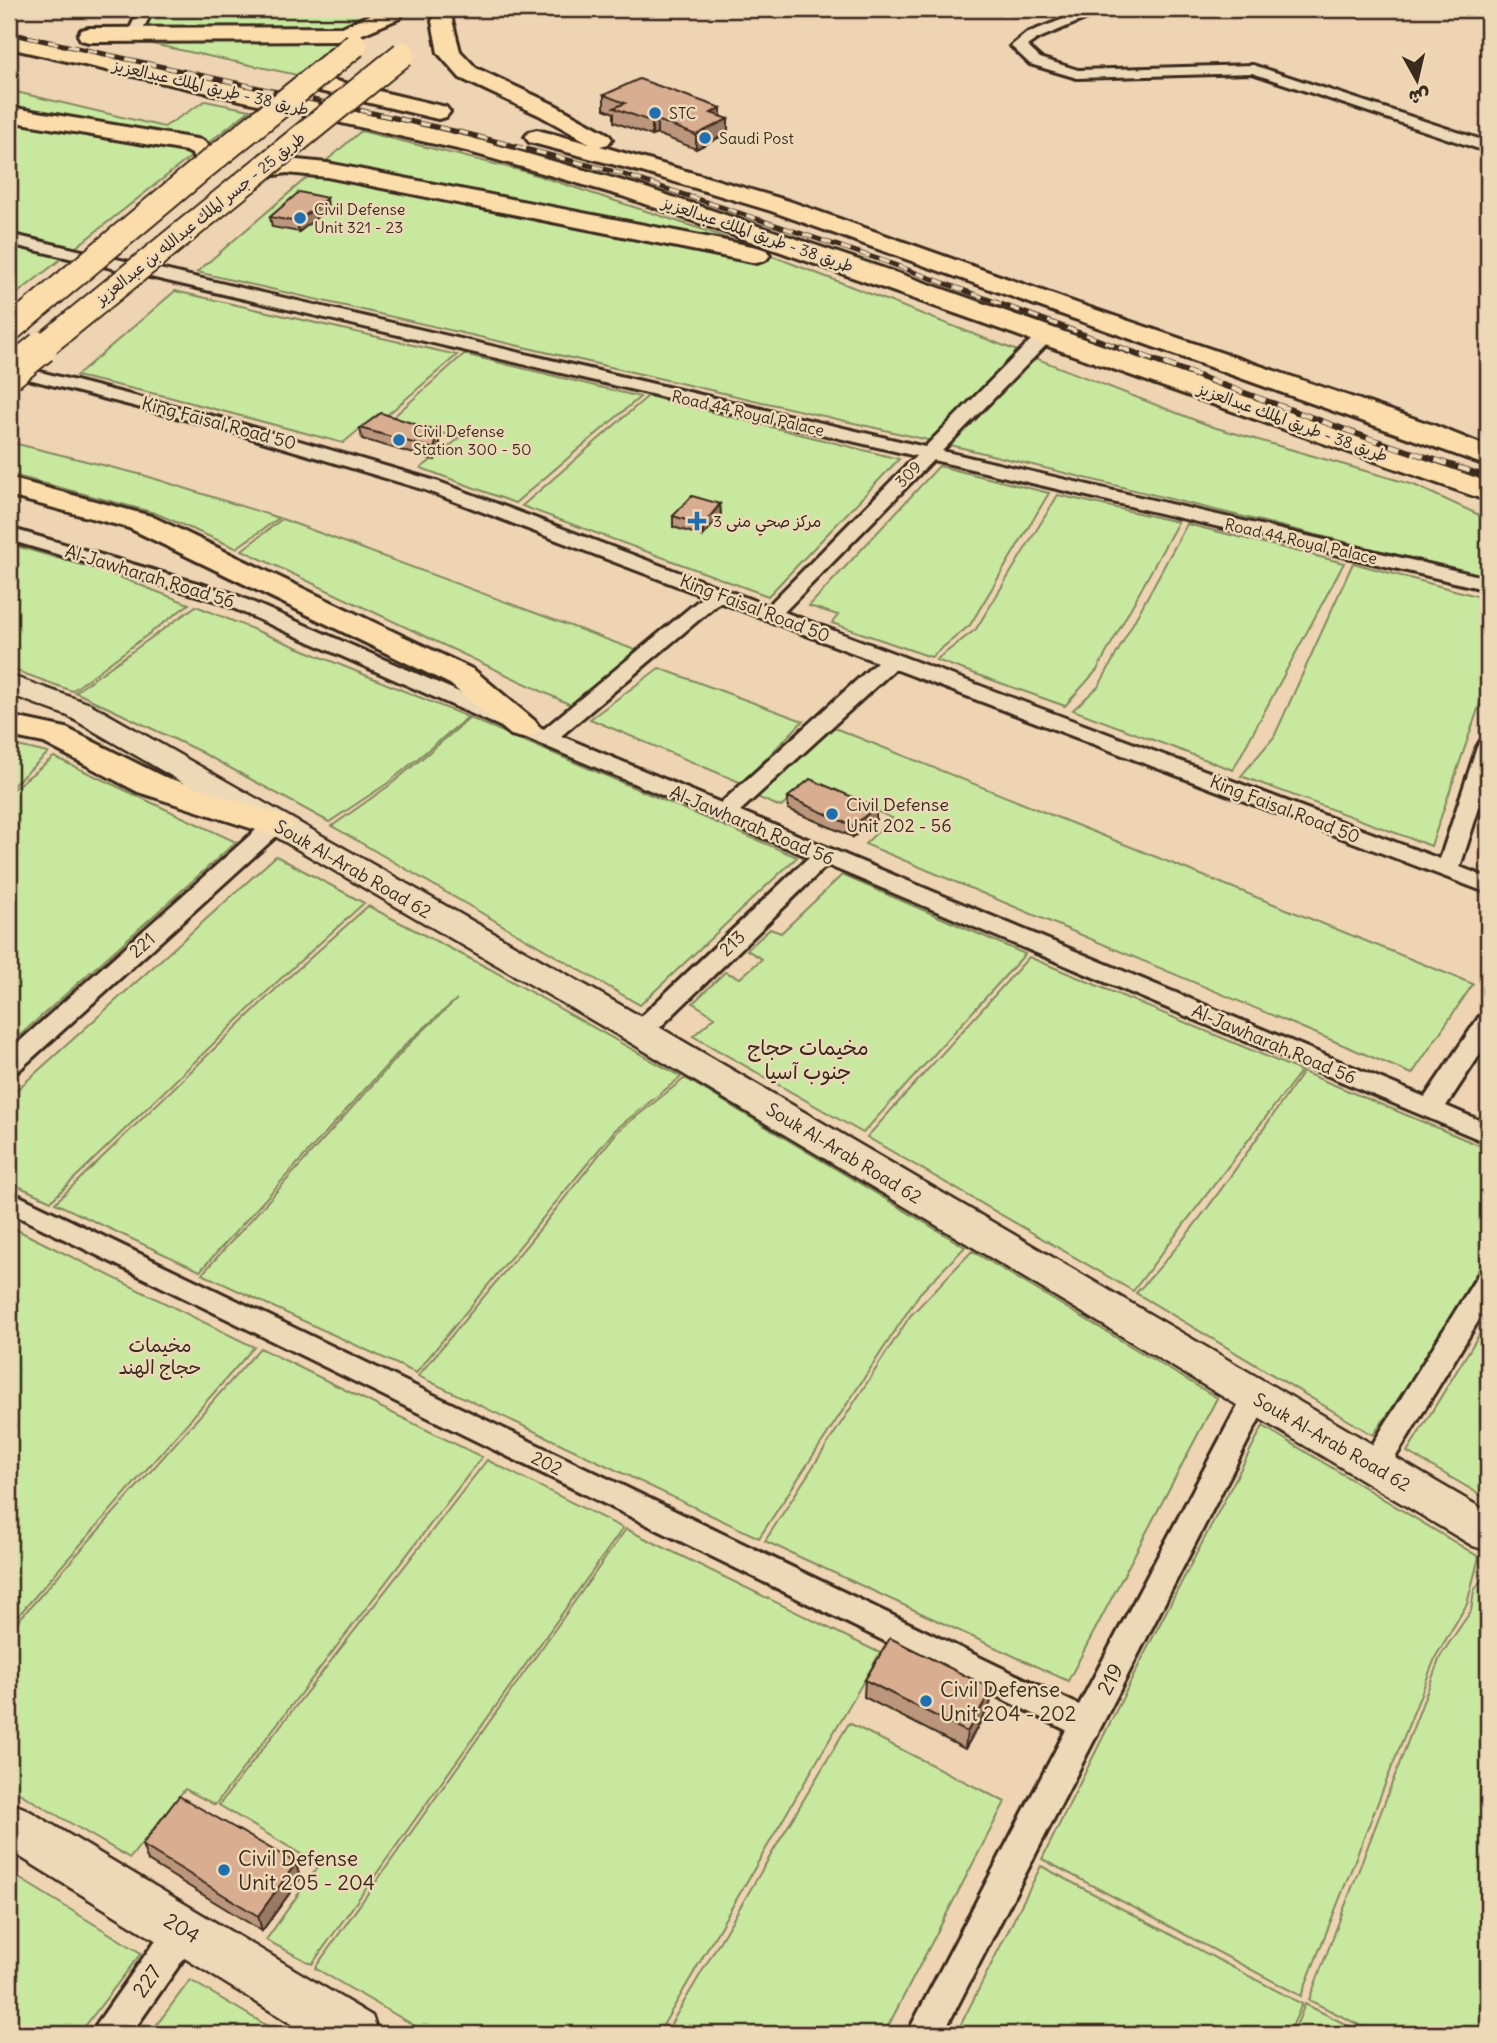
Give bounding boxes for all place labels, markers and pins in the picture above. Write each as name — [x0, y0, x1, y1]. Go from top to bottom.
place label: STC — [669, 103, 696, 123]
marker: STC — [647, 105, 663, 121]
place label: Saudi Post — [719, 128, 795, 148]
marker: Saudi Post — [697, 130, 713, 146]
place label: Civil Defense Unit 321 - 23 — [314, 199, 405, 237]
marker: Civil Defense Unit 321 - 23 — [292, 210, 308, 226]
place label: Civil Defense Station 300 - 50 — [413, 421, 532, 459]
marker: Civil Defense Station 300 - 50 — [391, 432, 407, 448]
marker: مركز صحي منى 3 — [687, 511, 707, 531]
place label: مركز صحي منى 3 — [713, 511, 821, 536]
place label: Civil Defense Unit 202 - 56 — [846, 793, 952, 837]
marker: Civil Defense Unit 202 - 56 — [824, 806, 840, 822]
place label: Civil Defense Unit 204 - 202 — [940, 1676, 1076, 1727]
marker: Civil Defense Unit 204 - 202 — [918, 1693, 934, 1709]
place label: Civil Defense Unit 205 - 204 — [238, 1845, 375, 1896]
marker: Civil Defense Unit 205 - 204 — [216, 1862, 232, 1878]

